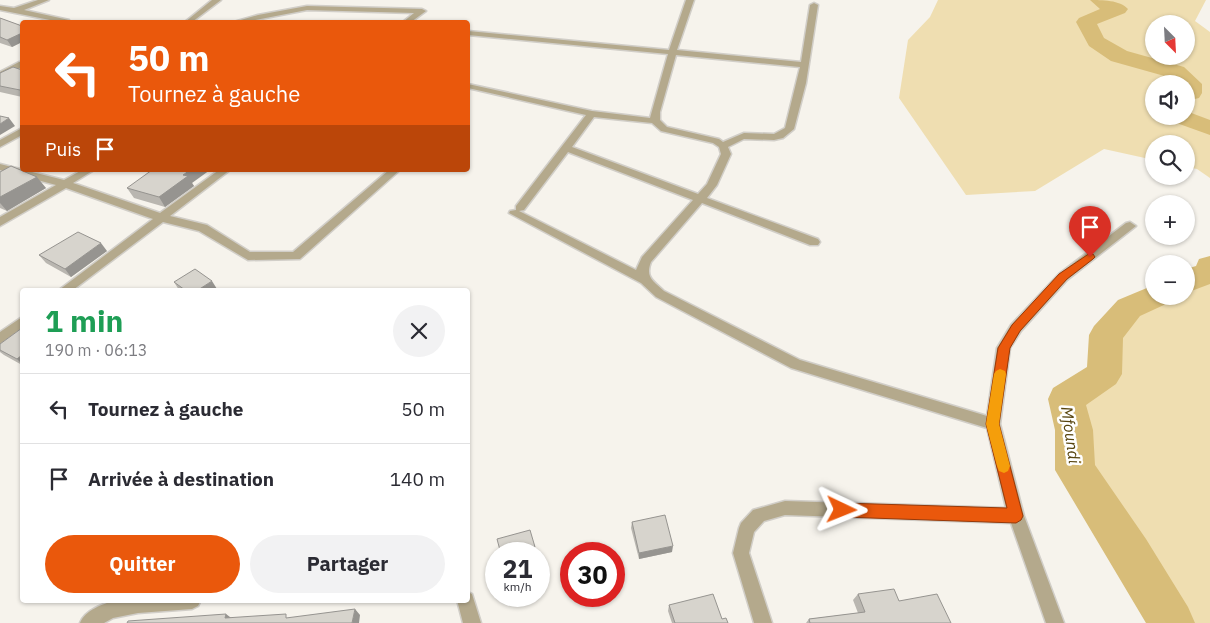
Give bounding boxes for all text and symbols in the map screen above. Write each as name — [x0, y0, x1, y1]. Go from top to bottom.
north arrow — [1145, 15, 1195, 65]
map controls — [1145, 15, 1195, 305]
text: 50 m — [128, 35, 210, 81]
icon: left — [45, 40, 110, 105]
button: sound — [1145, 75, 1195, 125]
text: Tournez à gauche — [128, 79, 300, 108]
icon: arrive — [91, 135, 119, 163]
button: search — [1145, 135, 1195, 185]
text: Puis — [45, 137, 81, 161]
button: + — [1145, 195, 1195, 245]
pin — [1069, 206, 1111, 257]
icon: arrive — [1076, 213, 1104, 241]
button: − — [1145, 255, 1195, 305]
text: 1 min — [45, 301, 123, 340]
button: close — [393, 305, 445, 357]
text: 190 m · 06:13 — [45, 340, 147, 360]
icon: left — [45, 395, 73, 423]
text: Tournez à gauche — [88, 397, 244, 421]
text: 50 m — [401, 397, 445, 421]
water label: Mfoundi — [1057, 405, 1085, 466]
icon: arrive — [45, 465, 73, 493]
text: Arrivée à destination — [88, 467, 274, 491]
text: 140 m — [390, 467, 445, 491]
position arrow — [815, 483, 867, 535]
button: Quitter — [45, 535, 240, 593]
button: Partager — [250, 535, 445, 593]
speed limit sign: 30 — [560, 542, 625, 607]
text: 21 — [502, 552, 533, 585]
text: km/h — [503, 579, 532, 594]

